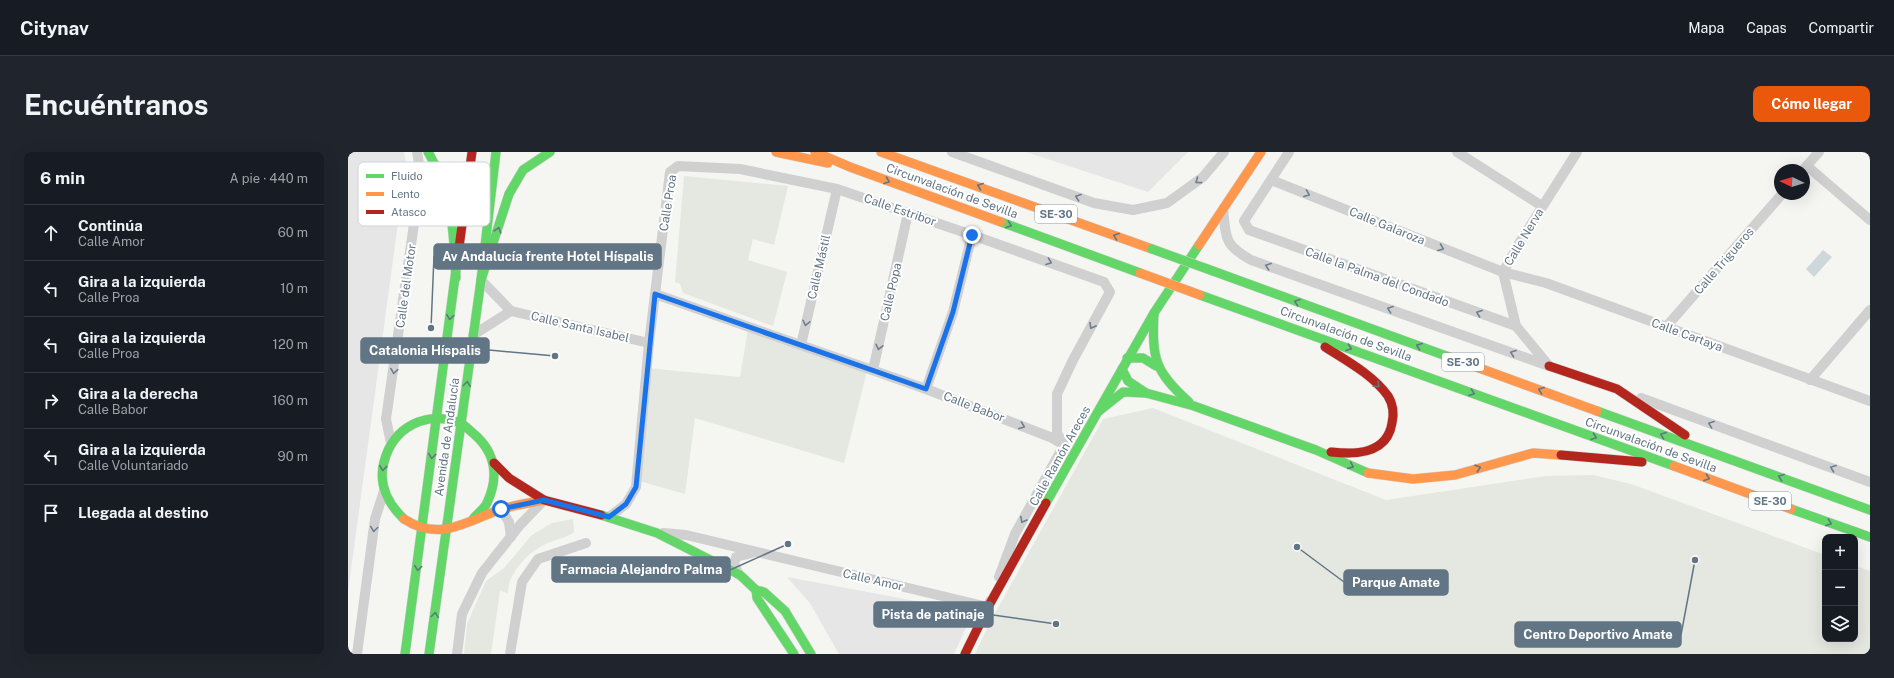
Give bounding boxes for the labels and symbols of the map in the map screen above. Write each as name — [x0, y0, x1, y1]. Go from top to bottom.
street label: Circunvalación de Sevilla — [884, 161, 1020, 221]
legend — [358, 162, 490, 226]
north arrow — [1774, 164, 1810, 200]
text: Fluido — [391, 170, 423, 182]
street label: Calle Proa — [657, 174, 679, 232]
one-way arrow — [883, 176, 890, 184]
one-way arrow — [1196, 176, 1203, 183]
one-way arrow — [977, 183, 984, 191]
text: Lento — [391, 188, 420, 200]
one-way arrow — [1304, 190, 1311, 198]
street label: Calle Estribor — [862, 191, 938, 229]
one-way arrow — [1074, 193, 1081, 202]
street label: Calle Galaroza — [1347, 204, 1427, 248]
road number: SE-30 — [1035, 205, 1077, 223]
text: Atasco — [391, 206, 426, 218]
street label: Calle Nerva — [1501, 206, 1547, 268]
one-way arrow — [1005, 220, 1012, 229]
street label: Calle Trigueros — [1691, 225, 1757, 297]
route end — [963, 226, 981, 244]
one-way arrow — [493, 227, 501, 234]
one-way arrow — [1112, 232, 1119, 240]
street label: Calle Mástil — [805, 233, 833, 301]
street label: Calle del Motor — [393, 243, 419, 329]
one-way arrow — [1438, 243, 1445, 251]
callout: Av Andalucía frente Hotel Híspalis — [434, 244, 661, 269]
street label: Calle la Palma del Condado — [1303, 244, 1451, 310]
text: Av Andalucía frente Hotel Híspalis — [442, 249, 654, 264]
one-way arrow — [1045, 257, 1052, 266]
street label: Calle Popa — [878, 262, 904, 322]
one-way arrow — [1264, 262, 1271, 270]
one-way arrow — [1293, 298, 1300, 306]
street label: Circunvalación de Sevilla — [1278, 304, 1414, 364]
one-way arrow — [1387, 306, 1394, 314]
street label: Calle Santa Isabel — [529, 309, 631, 345]
one-way arrow — [1475, 309, 1482, 318]
one-way arrow — [446, 314, 455, 320]
street label: Calle Cartaya — [1650, 316, 1724, 354]
one-way arrow — [803, 320, 811, 326]
one-way arrow — [1089, 322, 1096, 329]
callout: Catalonia Híspalis — [361, 338, 489, 363]
one-way arrow — [1416, 342, 1423, 351]
text: Catalonia Híspalis — [369, 343, 481, 358]
one-way arrow — [875, 344, 883, 350]
one-way arrow — [1346, 344, 1353, 352]
one-way arrow — [1509, 349, 1516, 358]
road number: SE-30 — [1442, 353, 1484, 371]
one-way arrow — [390, 368, 399, 374]
street label: Avenida de Andalucía — [432, 377, 462, 497]
one-way arrow — [1372, 380, 1380, 388]
one-way arrow — [462, 381, 471, 387]
one-way arrow — [1538, 387, 1545, 395]
one-way arrow — [1468, 388, 1475, 396]
street label: Calle Babor — [941, 389, 1007, 425]
street label: Calle Ramón Areces — [1027, 404, 1093, 508]
street label: Circunvalación de Sevilla — [1583, 415, 1719, 475]
one-way arrow — [1708, 420, 1715, 428]
one-way arrow — [1018, 421, 1025, 429]
one-way arrow — [1660, 431, 1667, 439]
one-way arrow — [1590, 433, 1597, 441]
one-way arrow — [428, 453, 437, 459]
one-way arrow — [1347, 461, 1355, 469]
one-way arrow — [1475, 464, 1482, 473]
one-way arrow — [379, 465, 388, 471]
one-way arrow — [1830, 465, 1837, 473]
one-way arrow — [1703, 474, 1710, 482]
one-way arrow — [1777, 474, 1784, 482]
road number: SE-30 — [1749, 492, 1791, 510]
route start — [492, 500, 510, 518]
one-way arrow — [1020, 516, 1027, 523]
one-way arrow — [1826, 518, 1833, 526]
one-way arrow — [370, 526, 379, 532]
callout: Farmacia Alejandro Palma — [552, 557, 730, 582]
text: Farmacia Alejandro Palma — [560, 562, 722, 577]
one-way arrow — [414, 565, 423, 571]
street label: Calle Amor — [841, 566, 905, 594]
callout: Parque Amate — [1344, 570, 1448, 595]
text: Parque Amate — [1352, 575, 1440, 590]
callout: Pista de patinaje — [874, 602, 993, 627]
text: Pista de patinaje — [882, 607, 984, 622]
one-way arrow — [430, 612, 439, 618]
callout: Centro Deportivo Amate — [1515, 622, 1681, 647]
text: Centro Deportivo Amate — [1523, 627, 1673, 642]

